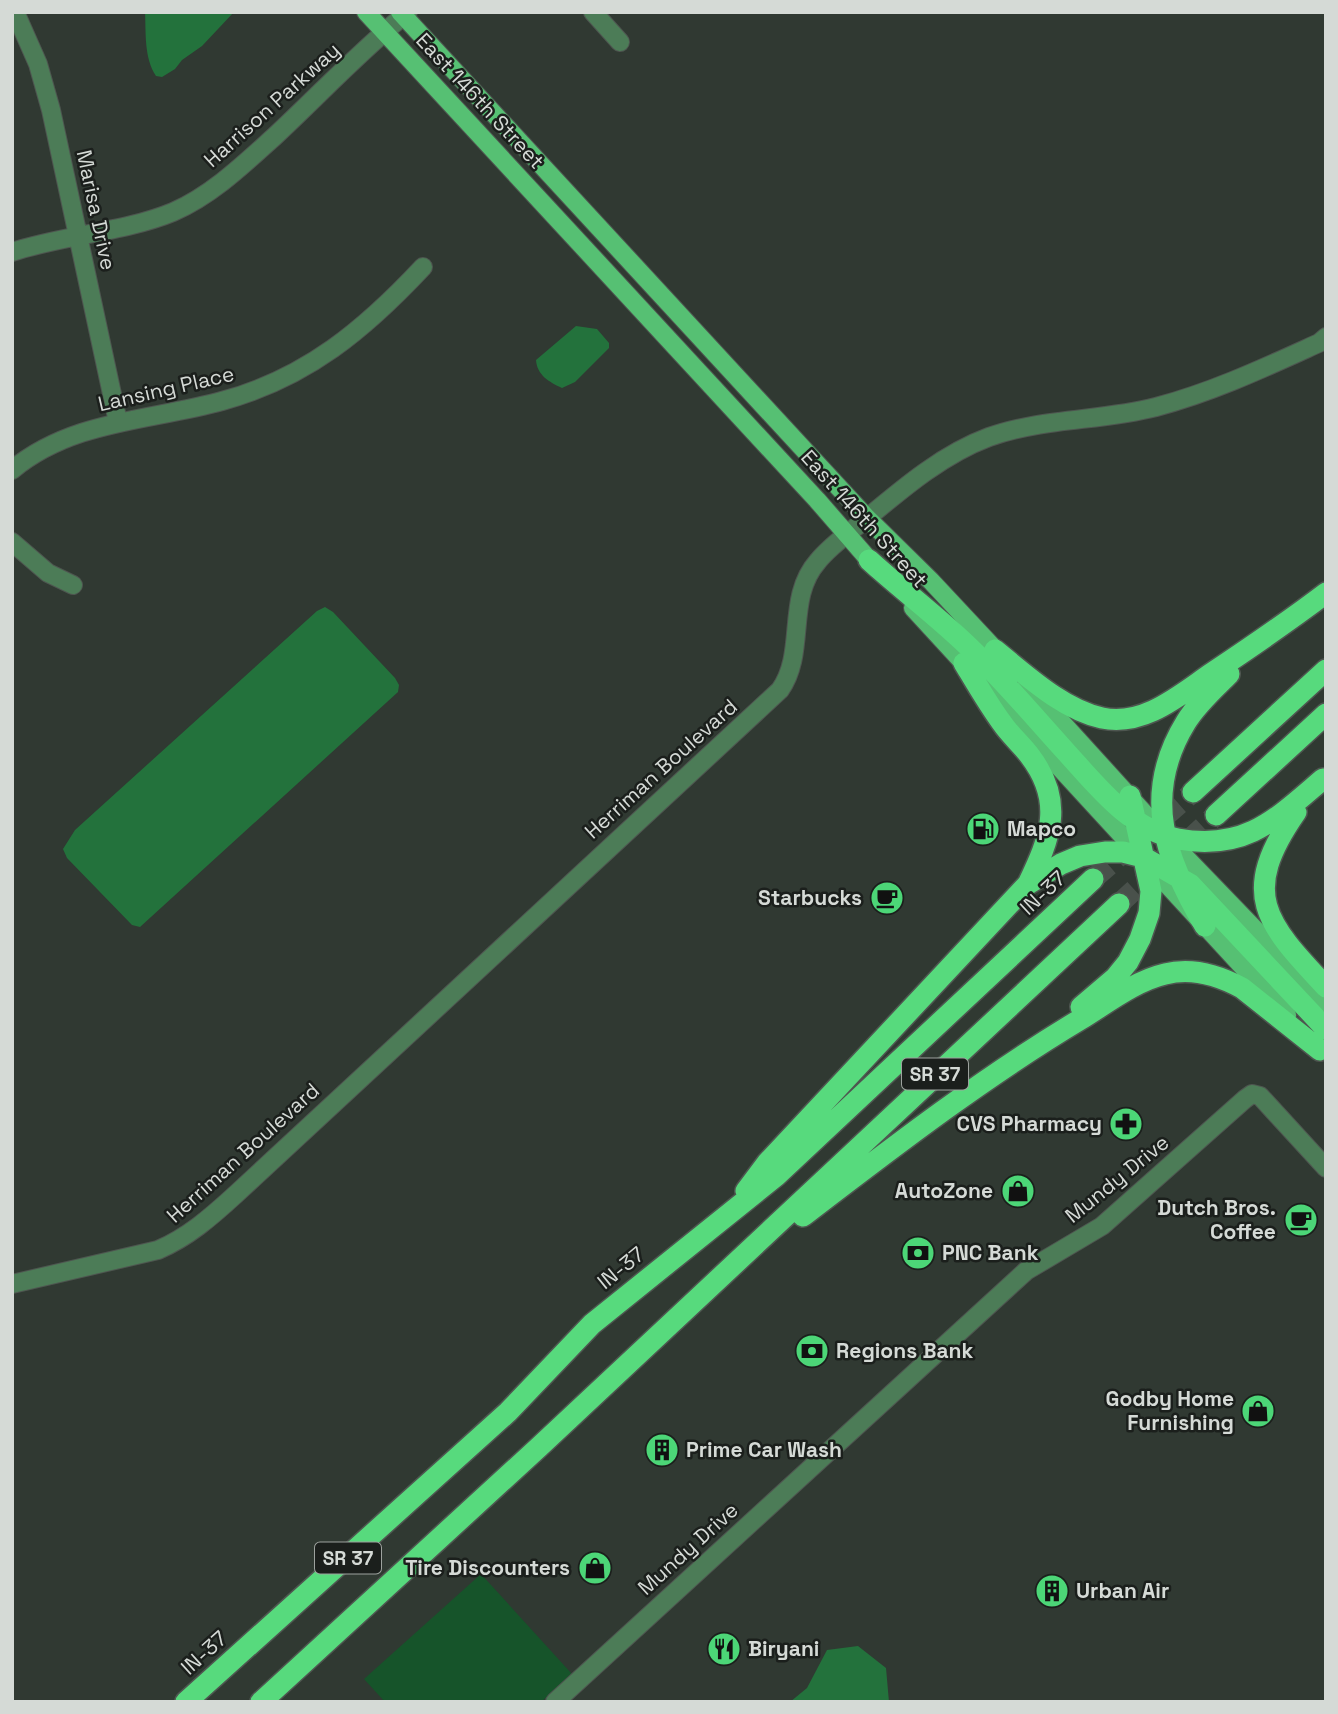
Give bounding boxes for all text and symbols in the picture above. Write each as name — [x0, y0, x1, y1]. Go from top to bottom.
street label: East 146th Street — [410, 27, 550, 174]
street label: Harrison Parkway — [198, 36, 345, 173]
street label: Marisa Drive — [71, 147, 122, 272]
street label: Lansing Place — [95, 360, 237, 417]
street label: East 146th Street — [795, 444, 933, 593]
street label: Herriman Boulevard — [579, 693, 743, 844]
fuel station icon: Mapco — [964, 810, 1002, 848]
place label: Mapco — [1007, 815, 1076, 842]
street label: IN-37 — [1014, 865, 1071, 921]
cafe icon: Starbucks — [868, 879, 906, 917]
place label: Starbucks — [758, 884, 862, 911]
road number: SR 37 — [902, 1058, 968, 1090]
street label: Herriman Boulevard — [161, 1077, 325, 1228]
pharmacy icon: CVS Pharmacy — [1107, 1105, 1145, 1143]
place label: CVS Pharmacy — [957, 1110, 1102, 1137]
street label: Mundy Drive — [1059, 1128, 1174, 1229]
shop icon: AutoZone — [999, 1172, 1037, 1210]
place label: AutoZone — [895, 1177, 993, 1204]
place label: Dutch Bros. Coffee — [1157, 1194, 1276, 1245]
cafe icon: Dutch Bros. Coffee — [1282, 1201, 1320, 1239]
bank icon: PNC Bank — [899, 1234, 937, 1272]
place label: PNC Bank — [942, 1239, 1039, 1266]
street label: IN-37 — [592, 1240, 650, 1295]
bank icon: Regions Bank — [793, 1332, 831, 1370]
place label: Regions Bank — [836, 1337, 974, 1364]
place label: Godby Home Furnishing — [1106, 1385, 1234, 1436]
shop icon: Godby Home Furnishing — [1239, 1392, 1277, 1430]
building icon: Prime Car Wash — [643, 1431, 681, 1469]
place label: Prime Car Wash — [686, 1436, 842, 1463]
street label: Mundy Drive — [632, 1496, 744, 1601]
road number: SR 37 — [315, 1542, 381, 1574]
shop icon: Tire Discounters — [576, 1549, 614, 1587]
place label: Tire Discounters — [405, 1554, 570, 1581]
building icon: Urban Air — [1033, 1572, 1071, 1610]
place label: Urban Air — [1076, 1577, 1169, 1604]
street label: IN-37 — [175, 1625, 233, 1680]
restaurant icon: Biryani — [705, 1630, 743, 1668]
place label: Biryani — [748, 1635, 819, 1662]

